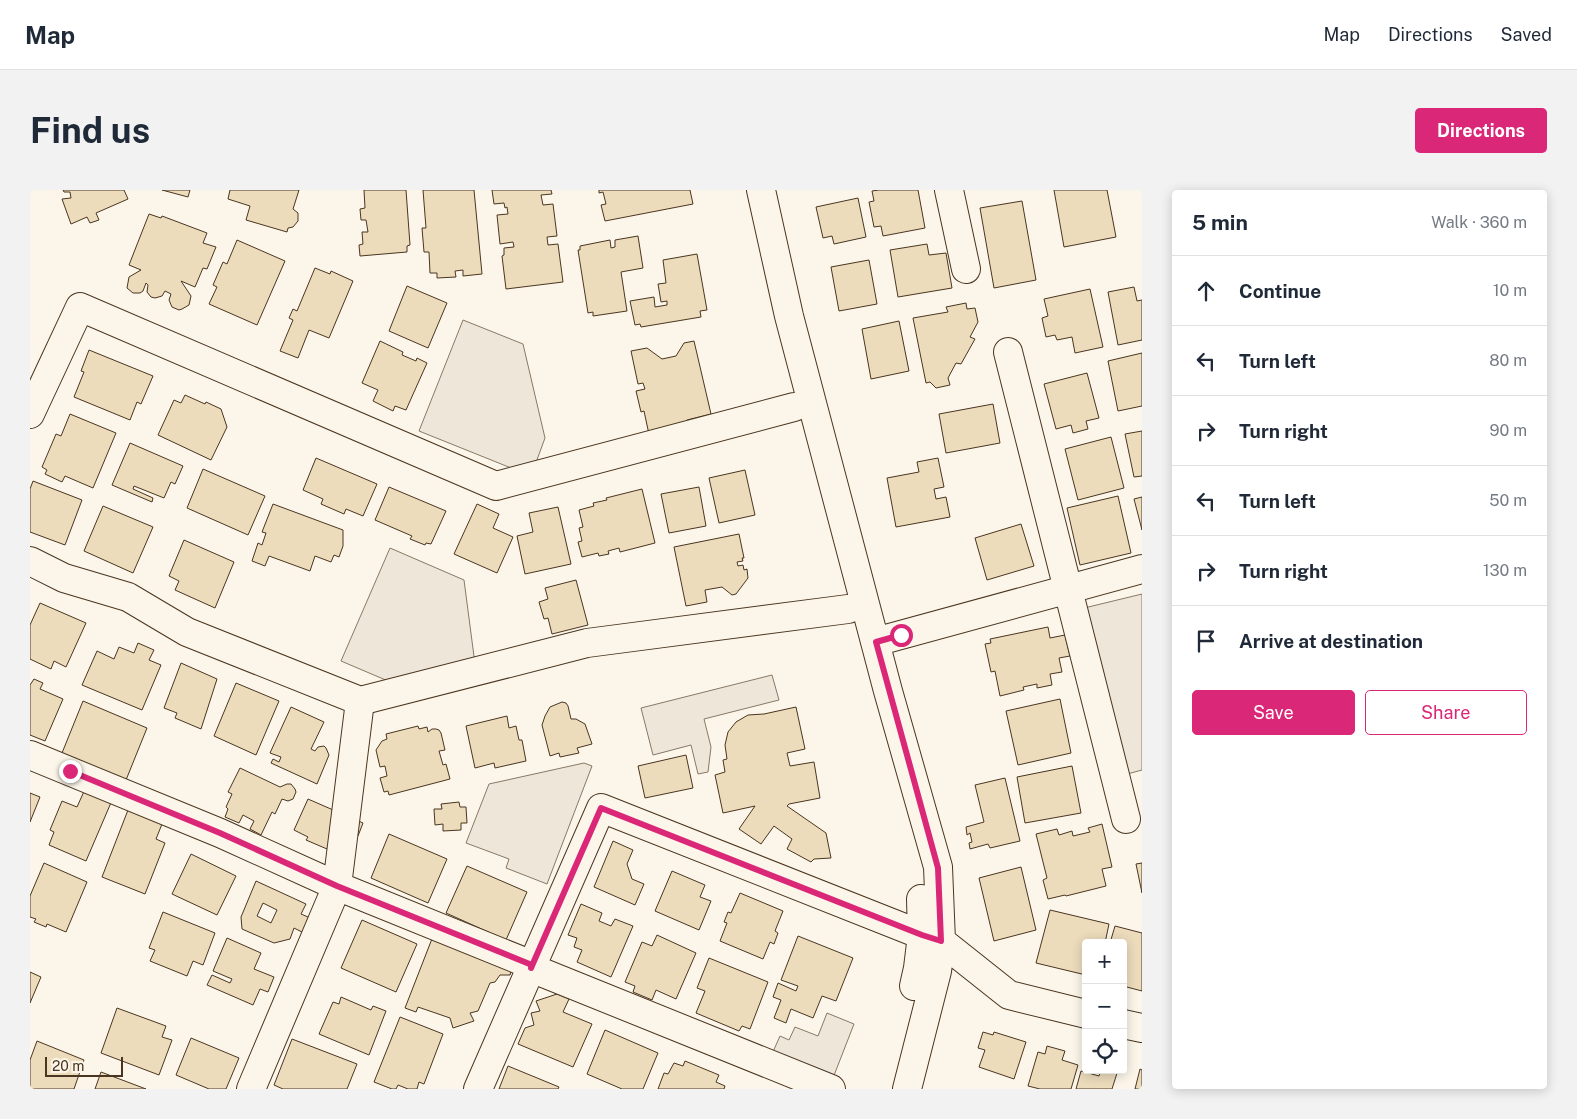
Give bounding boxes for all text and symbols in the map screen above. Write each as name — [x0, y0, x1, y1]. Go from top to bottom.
text: Map — [25, 21, 75, 49]
text: Map — [1323, 24, 1360, 45]
text: Directions — [1388, 24, 1473, 45]
text: Saved — [1501, 24, 1552, 45]
button: Directions — [1415, 108, 1547, 153]
text: Find us — [30, 110, 150, 151]
text: 5 min — [1192, 210, 1248, 235]
text: Walk · 360 m — [1431, 213, 1527, 232]
icon: ahead — [1192, 277, 1220, 305]
text: Continue — [1239, 280, 1321, 302]
text: 10 m — [1493, 281, 1527, 300]
icon: left — [1192, 347, 1220, 375]
text: Turn left — [1239, 350, 1316, 372]
text: 80 m — [1489, 351, 1527, 370]
icon: right — [1192, 417, 1220, 445]
text: Turn right — [1239, 420, 1328, 442]
text: 90 m — [1490, 421, 1527, 440]
icon: left — [1192, 487, 1220, 515]
text: Turn left — [1239, 490, 1316, 512]
text: 50 m — [1489, 491, 1527, 510]
icon: right — [1192, 557, 1220, 585]
text: Turn right — [1239, 560, 1328, 582]
text: 130 m — [1483, 561, 1527, 580]
route start — [890, 624, 913, 647]
icon: arrive — [1192, 627, 1220, 655]
text: Arrive at destination — [1239, 630, 1423, 652]
button: Save — [1192, 690, 1355, 735]
button: Share — [1365, 690, 1527, 735]
route end — [59, 760, 82, 783]
map controls — [1082, 939, 1127, 1074]
button: + — [1082, 939, 1127, 984]
button: − — [1082, 984, 1127, 1029]
button: locate — [1082, 1029, 1127, 1074]
scale bar — [45, 1054, 122, 1077]
text: 20 m — [52, 1058, 84, 1074]

